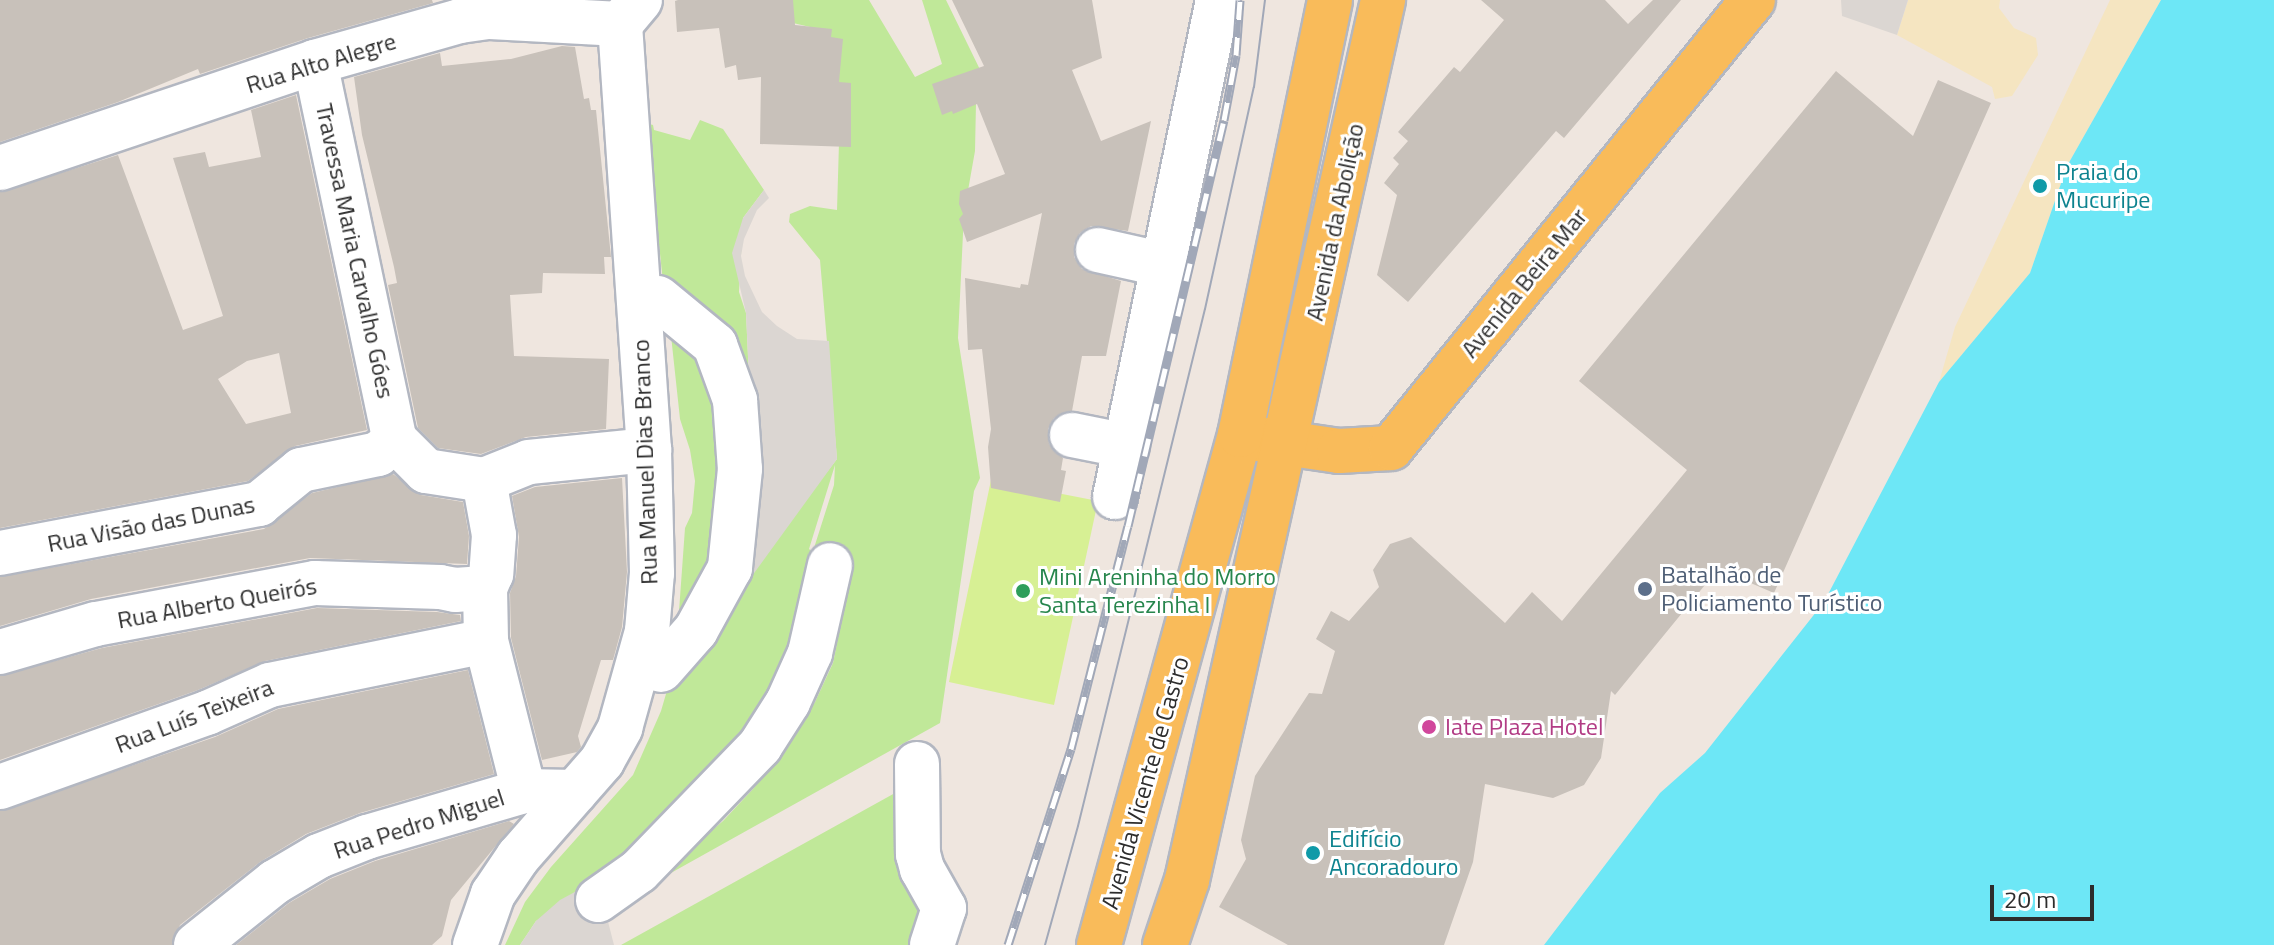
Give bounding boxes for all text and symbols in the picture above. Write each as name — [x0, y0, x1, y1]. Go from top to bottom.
street label: Rua Alto Alegre — [242, 27, 400, 99]
street label: Travessa Maria Carvalho Góes — [310, 101, 400, 401]
street label: Avenida da Abolição — [1300, 121, 1370, 323]
place label: Praia do Mucuripe — [2056, 158, 2150, 214]
marker: Praia do Mucuripe — [2031, 177, 2049, 195]
street label: Avenida Beira Mar — [1455, 203, 1593, 363]
street label: Rua Manuel Dias Branco — [626, 339, 664, 585]
street label: Rua Visão das Dunas — [45, 490, 257, 558]
place label: Batalhão de Policiamento Turístico — [1661, 561, 1882, 617]
place label: Mini Areninha do Morro Santa Terezinha I — [1039, 563, 1276, 619]
street label: Rua Alberto Queirós — [115, 571, 319, 635]
marker: Batalhão de Policiamento Turístico — [1636, 580, 1654, 598]
marker: Mini Areninha do Morro Santa Terezinha I — [1014, 582, 1032, 600]
street label: Avenida Vicente de Castro — [1095, 653, 1195, 913]
street label: Rua Luís Teixeira — [111, 673, 277, 759]
place label: Iate Plaza Hotel — [1445, 713, 1604, 741]
marker: Iate Plaza Hotel — [1420, 718, 1438, 736]
street label: Rua Pedro Miguel — [330, 783, 508, 865]
place label: Edifício Ancoradouro — [1329, 825, 1458, 881]
marker: Edifício Ancoradouro — [1304, 844, 1322, 862]
scale bar — [1994, 869, 2098, 919]
text: 20 m — [2004, 881, 2056, 917]

